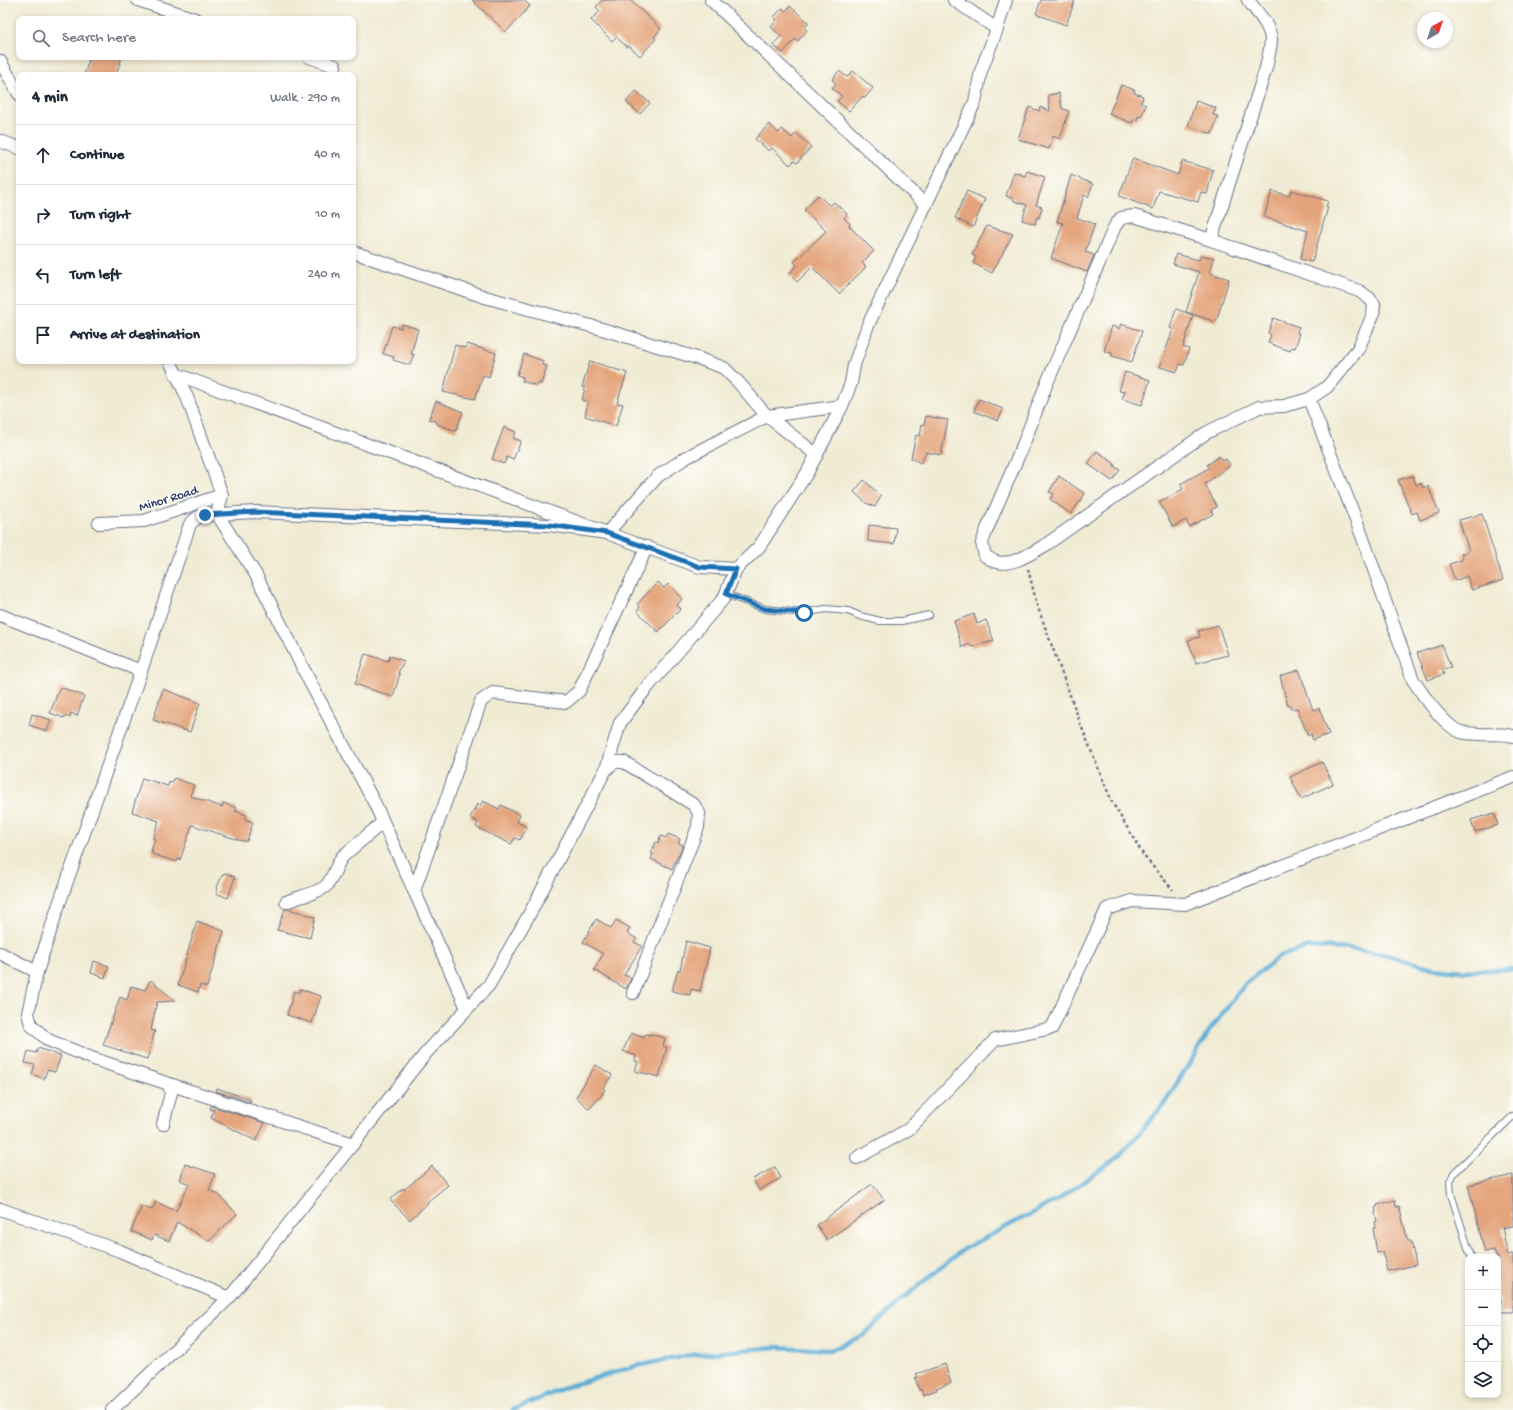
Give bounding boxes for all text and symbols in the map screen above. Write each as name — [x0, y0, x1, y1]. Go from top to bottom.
north arrow — [1417, 12, 1453, 48]
search box — [16, 16, 356, 60]
icon: search — [30, 27, 52, 49]
text: Search here — [62, 29, 136, 47]
text: 4 min — [32, 88, 68, 108]
text: Walk · 290 m — [270, 91, 340, 106]
icon: ahead — [32, 144, 54, 166]
text: Continue — [70, 146, 124, 164]
text: 40 m — [314, 147, 340, 162]
icon: right — [32, 204, 54, 226]
text: Turn right — [70, 206, 130, 224]
text: 10 m — [315, 207, 340, 222]
icon: left — [32, 264, 54, 286]
text: Turn left — [70, 266, 121, 284]
text: 240 m — [308, 267, 340, 282]
icon: arrive — [32, 324, 54, 346]
text: Arrive at destination — [70, 326, 200, 344]
street label: Minor Road — [137, 483, 201, 515]
route end — [196, 506, 214, 524]
route start — [795, 604, 813, 622]
map controls — [1465, 1254, 1501, 1398]
button: + — [1465, 1254, 1501, 1290]
button: − — [1465, 1290, 1501, 1326]
button: locate — [1465, 1326, 1501, 1362]
button: layers — [1465, 1362, 1501, 1398]

